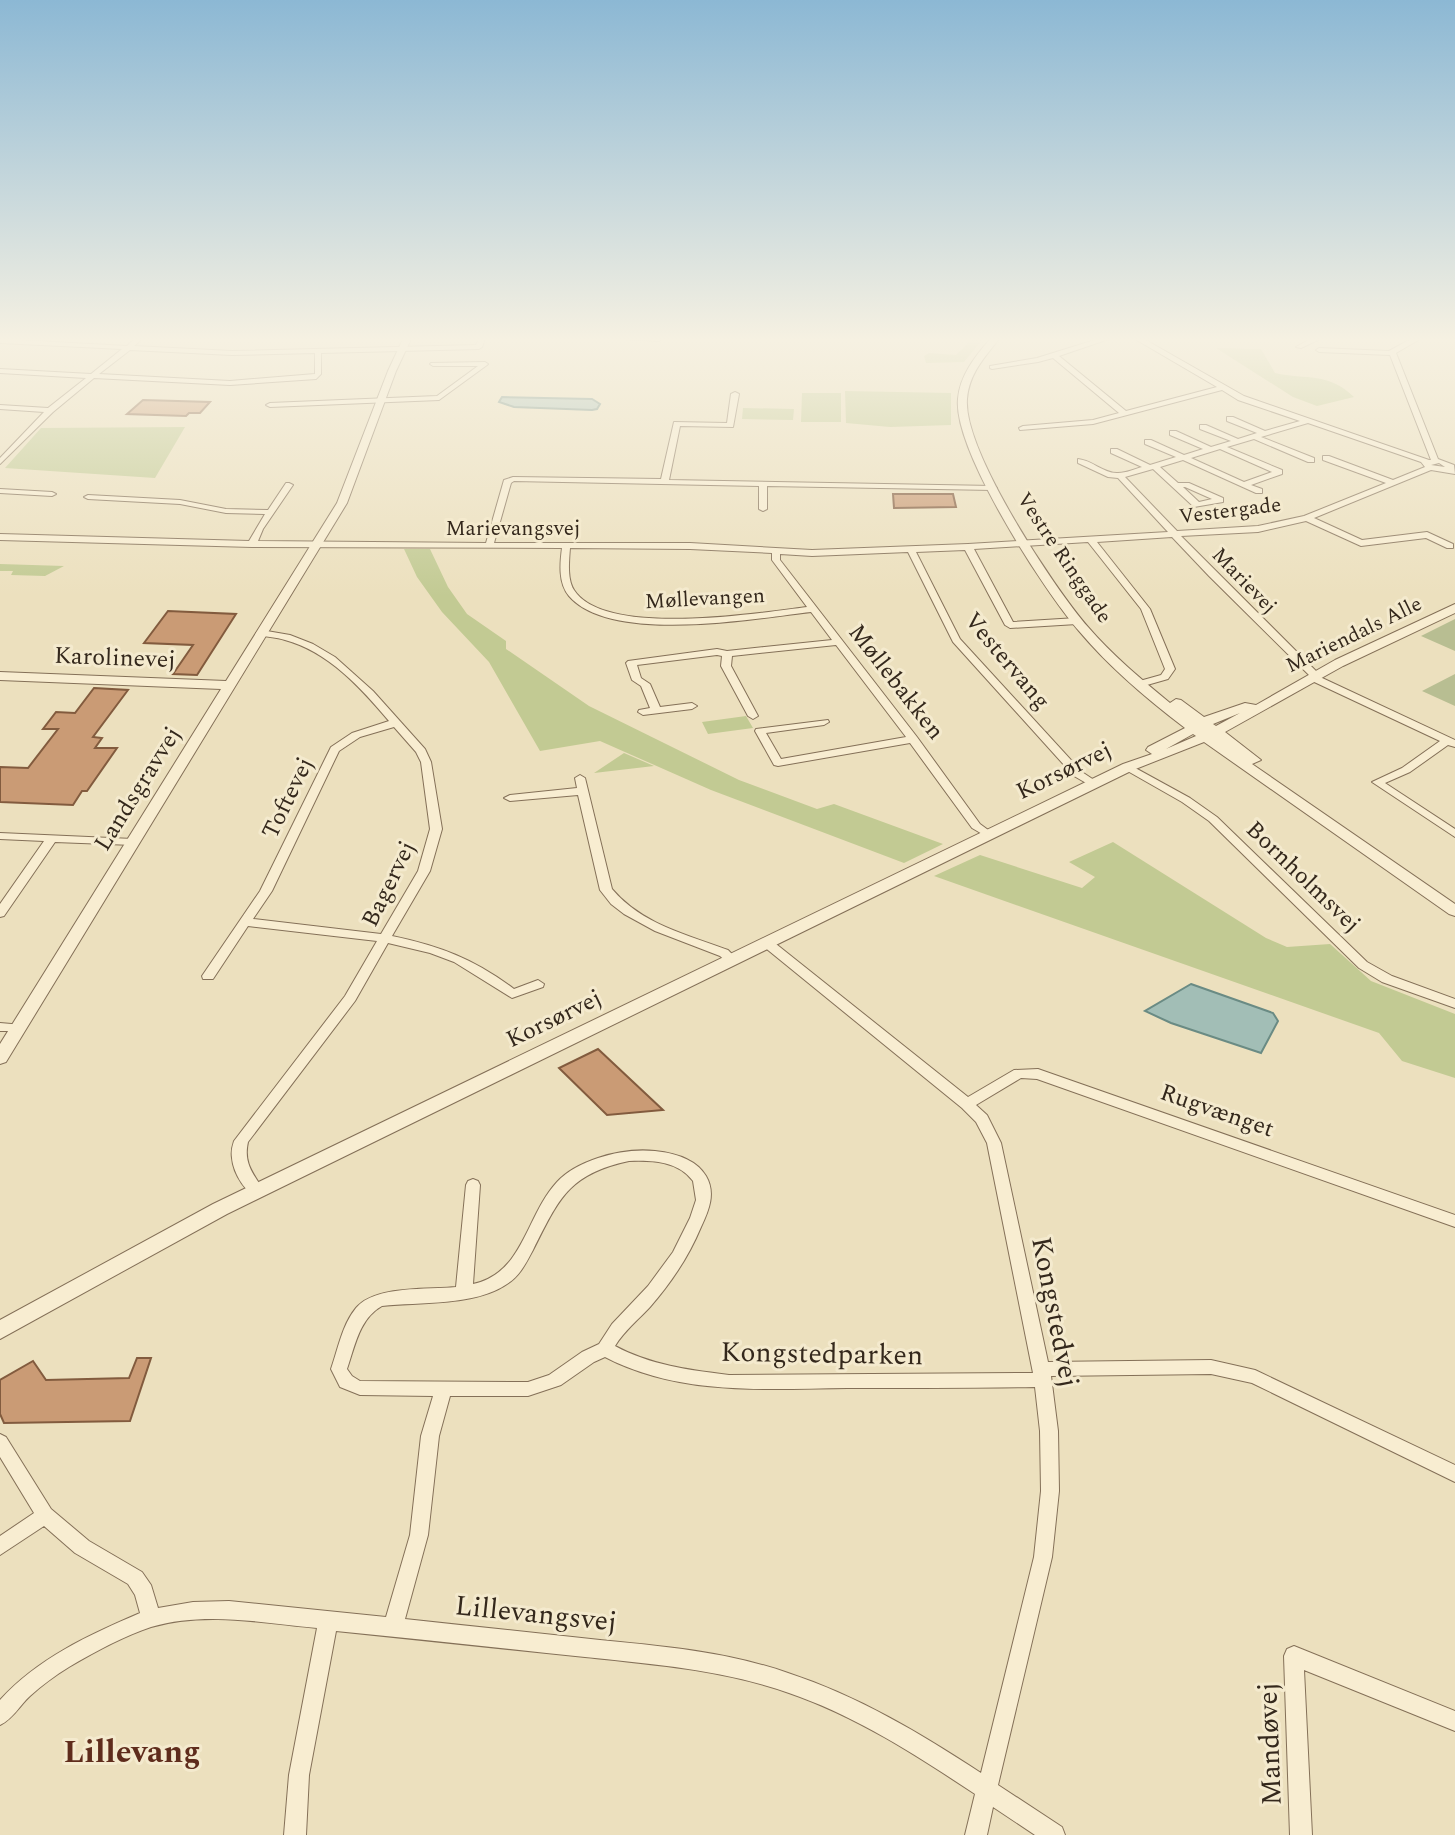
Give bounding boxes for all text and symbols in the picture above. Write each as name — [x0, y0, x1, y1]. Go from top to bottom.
street label: Vestre Ringgade — [1008, 486, 1120, 630]
street label: Vestergade — [1177, 489, 1283, 533]
street label: Marievangsvej — [445, 513, 581, 545]
street label: Marievej — [1204, 540, 1284, 622]
street label: Møllevangen — [644, 580, 766, 618]
street label: Mariendals Alle — [1280, 588, 1428, 682]
street label: Vestervang — [955, 604, 1059, 718]
street label: Møllebakken — [839, 616, 953, 748]
street label: Karolinevej — [53, 638, 177, 678]
street label: Landsgravvej — [85, 720, 191, 858]
street label: Korsørvej — [1010, 732, 1118, 810]
street label: Toftevej — [253, 751, 323, 845]
street label: Bornholmsvej — [1237, 813, 1369, 941]
street label: Bagervej — [353, 835, 425, 933]
street label: Korsørvej — [500, 980, 608, 1058]
street label: Rugvænget — [1155, 1075, 1279, 1147]
street label: Kongstedvej — [1019, 1233, 1091, 1391]
street label: Kongstedparken — [720, 1331, 924, 1377]
street label: Lillevangsvej — [453, 1584, 619, 1644]
street label: Mandøvej — [1246, 1682, 1294, 1806]
district label: Lillevang — [63, 1728, 201, 1777]

